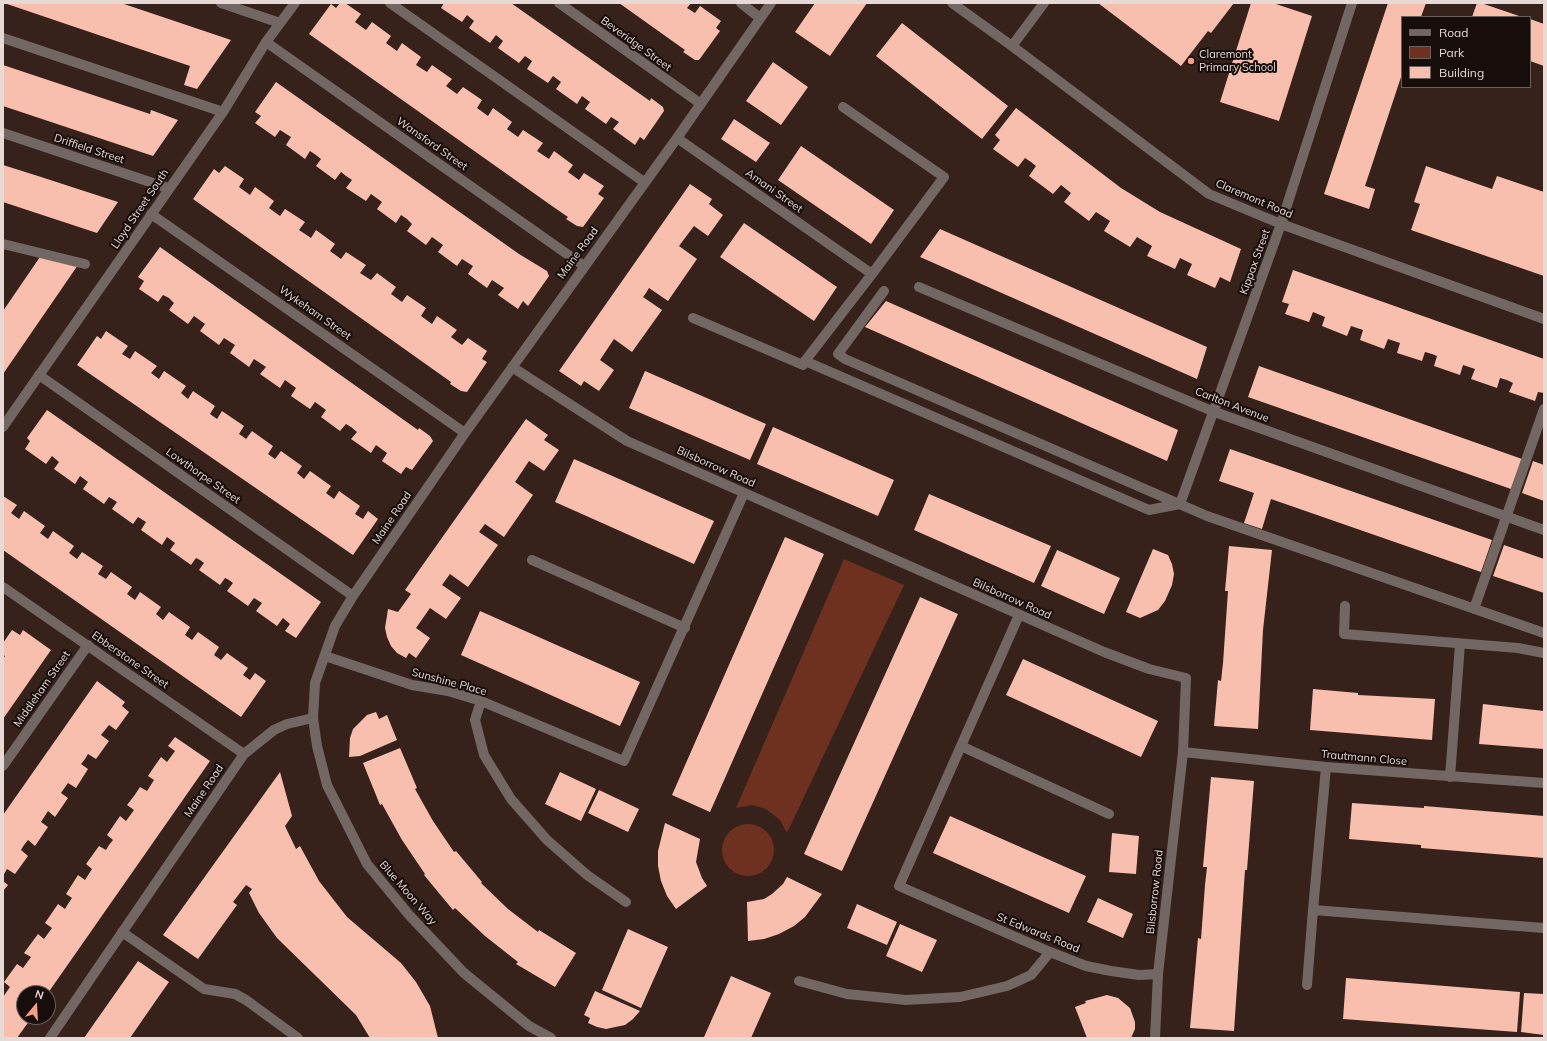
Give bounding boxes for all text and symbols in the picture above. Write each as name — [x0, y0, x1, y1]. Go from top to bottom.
street label: Beveridge Street — [598, 14, 674, 74]
legend — [1401, 16, 1531, 88]
text: Road — [1439, 25, 1468, 40]
text: Park — [1439, 45, 1464, 60]
place label: Claremont Primary School — [1199, 48, 1276, 74]
marker: Claremont Primary School — [1186, 56, 1196, 66]
text: Building — [1439, 65, 1484, 80]
street label: Wansford Street — [394, 115, 470, 173]
street label: Driffield Street — [52, 131, 126, 167]
street label: Amani Street — [743, 166, 805, 216]
street label: Lloyd Street South — [108, 167, 172, 251]
street label: Claremont Road — [1213, 177, 1295, 221]
street label: Maine Road — [555, 224, 601, 282]
street label: Kippax Street — [1237, 228, 1273, 296]
street label: Wykeham Street — [276, 283, 354, 343]
street label: Carlton Avenue — [1193, 385, 1271, 425]
street label: Bilsborrow Road — [675, 444, 757, 490]
street label: Lowthorpe Street — [163, 445, 243, 507]
street label: Maine Road — [369, 489, 415, 547]
street label: Bilsborrow Road — [971, 576, 1053, 622]
street label: Ebberstone Street — [89, 629, 171, 691]
street label: Middleham Street — [11, 648, 73, 730]
street label: Sunshine Place — [410, 666, 488, 698]
street label: Trautmann Close — [1320, 748, 1408, 768]
street label: Maine Road — [181, 762, 227, 820]
street label: Bilsborrow Road — [1144, 849, 1166, 935]
street label: Blue Moon Way — [377, 858, 439, 928]
street label: St Edwards Road — [995, 910, 1081, 956]
north arrow — [16, 985, 56, 1025]
text: N — [33, 987, 46, 1002]

